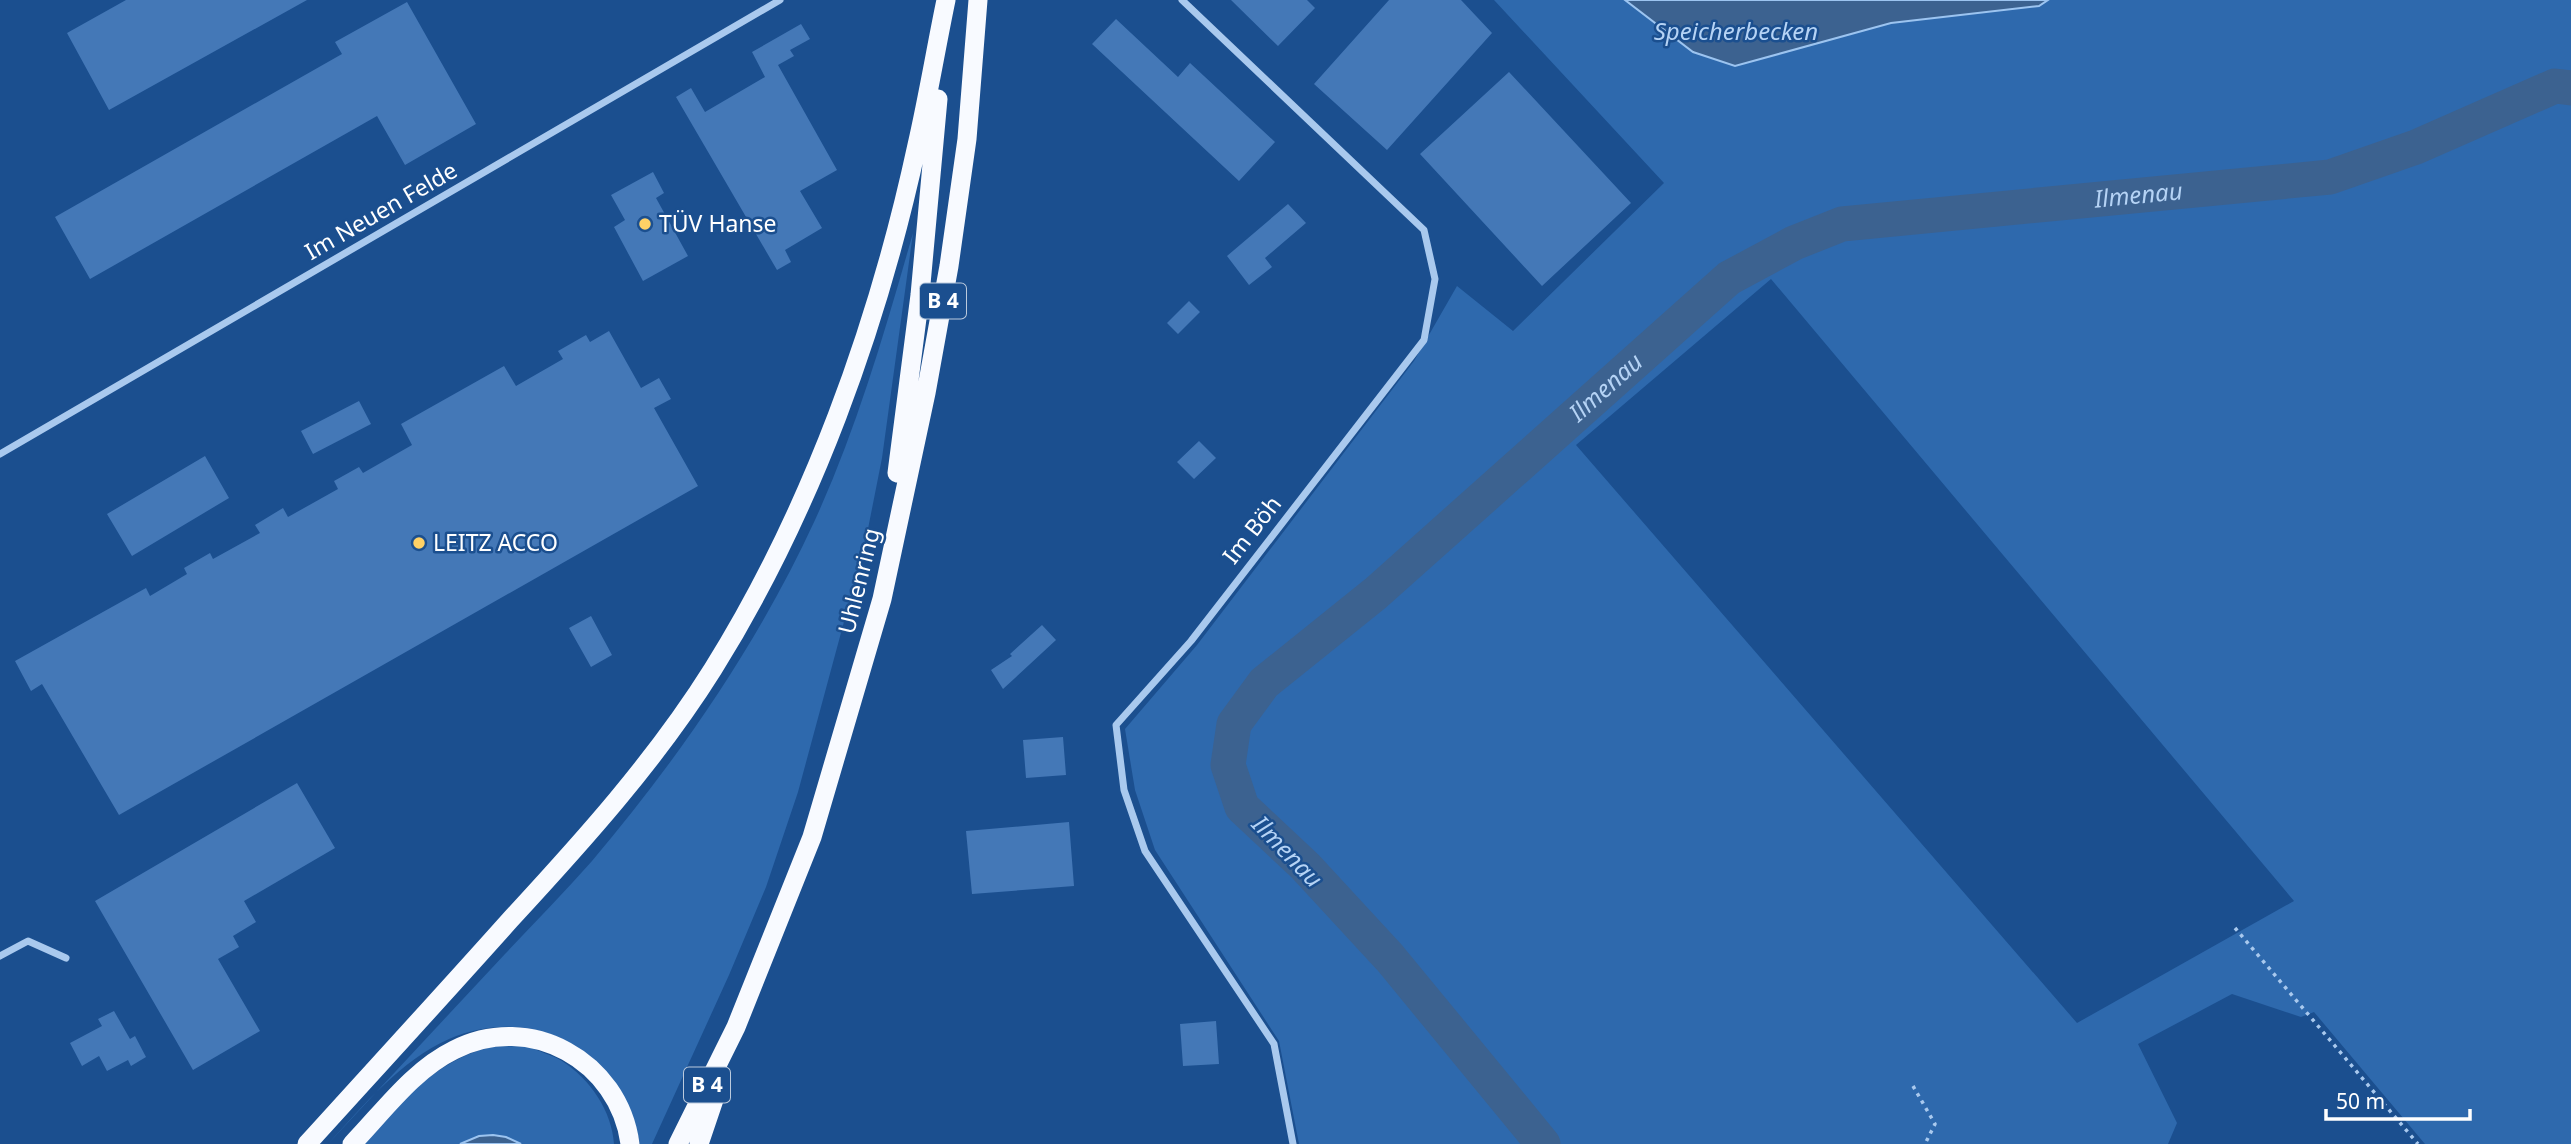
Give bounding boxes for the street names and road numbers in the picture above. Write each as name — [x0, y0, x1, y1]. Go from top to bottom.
street label: Im Neuen Felde — [298, 154, 463, 267]
road number: B 4 — [920, 284, 966, 318]
street label: Im Böh — [1214, 489, 1288, 570]
street label: Uhlenring — [829, 525, 887, 637]
road number: B 4 — [684, 1068, 730, 1102]

